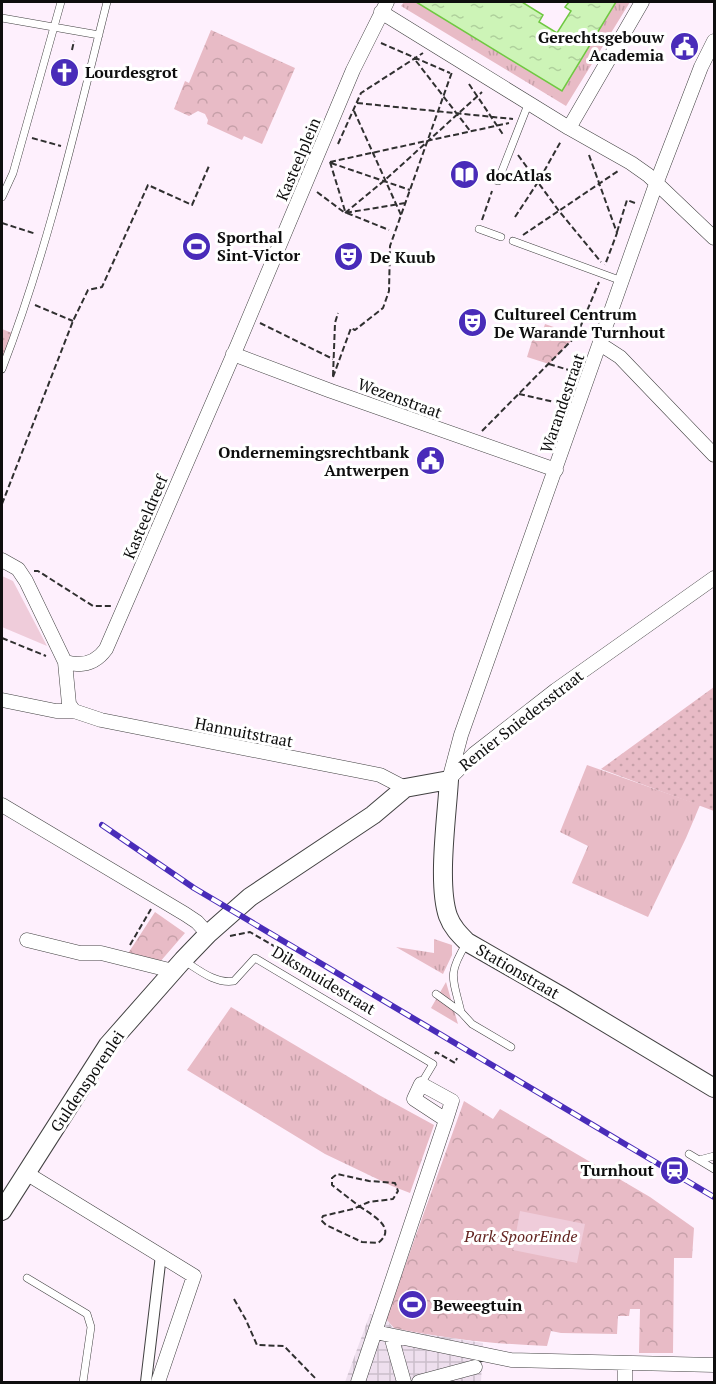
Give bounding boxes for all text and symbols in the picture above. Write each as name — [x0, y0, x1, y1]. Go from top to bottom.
place label: Gerechtsgebouw Academia — [538, 26, 664, 66]
public building icon: Gerechtsgebouw Academia — [669, 30, 701, 62]
church icon: Lourdesgrot — [48, 56, 80, 88]
place label: Lourdesgrot — [85, 61, 178, 83]
street label: Kasteelplein — [271, 114, 326, 204]
library icon: docAtlas — [449, 159, 481, 191]
place label: docAtlas — [486, 164, 552, 186]
place label: Sporthal Sint-Victor — [217, 226, 300, 266]
sports icon: Sporthal Sint-Victor — [180, 230, 212, 262]
theatre icon: De Kuub — [333, 241, 365, 273]
place label: De Kuub — [370, 246, 435, 268]
place label: Cultureel Centrum De Warande Turnhout — [494, 303, 666, 343]
theatre icon: Cultureel Centrum De Warande Turnhout — [457, 307, 489, 339]
street label: Warandestraat — [535, 350, 589, 456]
street label: Wezenstraat — [355, 373, 445, 423]
place label: Ondernemingsrechtbank Antwerpen — [218, 441, 410, 481]
public building icon: Ondernemingsrechtbank Antwerpen — [414, 445, 446, 477]
street label: Kasteeldreef — [118, 470, 173, 562]
street label: Renier Sniedersstraat — [454, 664, 588, 776]
street label: Hannuitstraat — [193, 712, 295, 752]
street label: Stationstraat — [472, 938, 564, 1004]
street label: Diksmuidestraat — [268, 940, 380, 1020]
street label: Guldensporenlei — [45, 1026, 129, 1136]
station icon: Turnhout — [659, 1154, 691, 1186]
place label: Turnhout — [581, 1159, 655, 1181]
park label: Park SpoorEinde — [463, 1225, 578, 1247]
sports icon: Beweegtuin — [396, 1289, 428, 1321]
place label: Beweegtuin — [433, 1294, 523, 1316]

